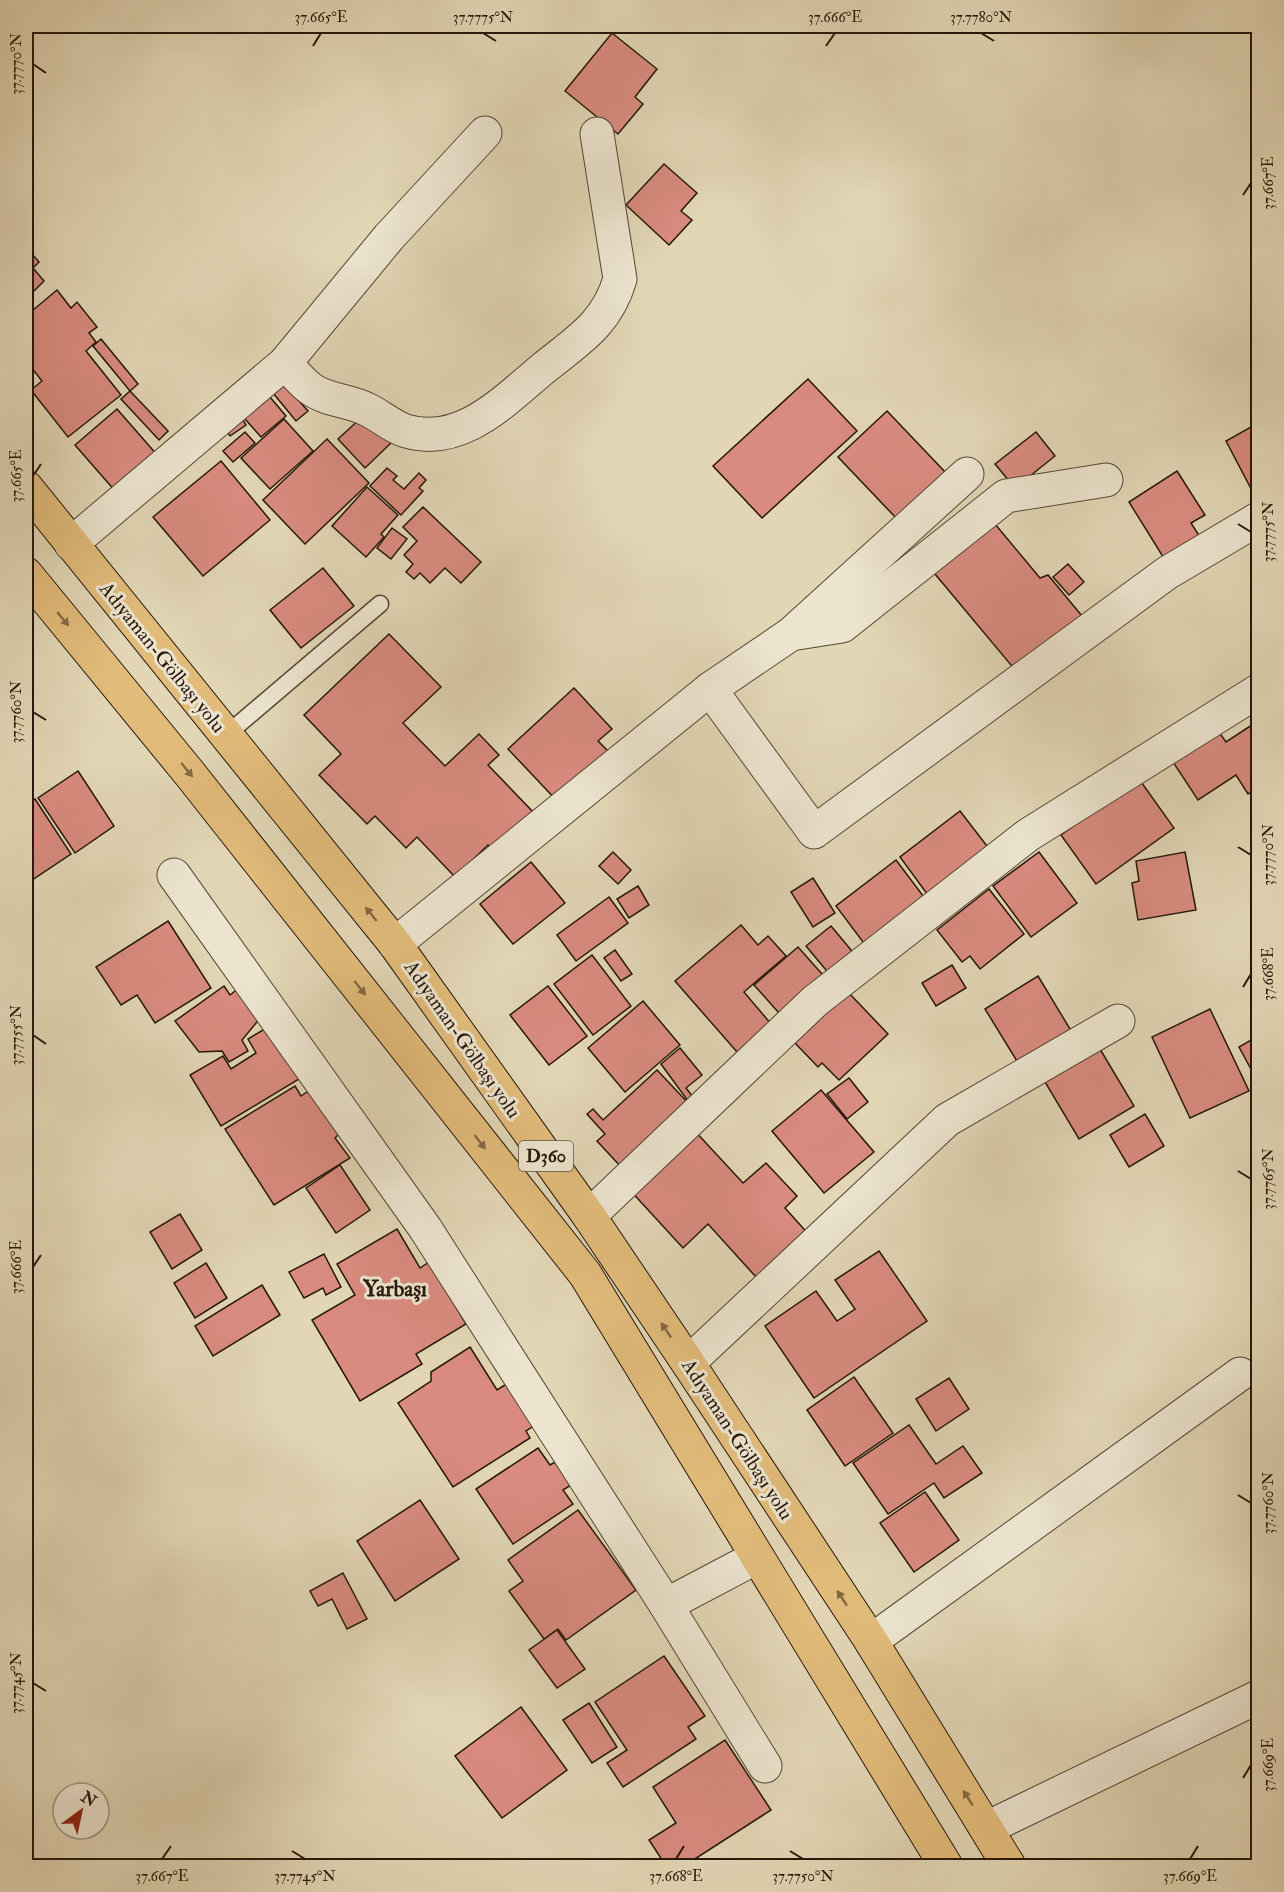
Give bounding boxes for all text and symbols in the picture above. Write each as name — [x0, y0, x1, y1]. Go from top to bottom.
text: 37.665°E — [294, 8, 348, 27]
text: 37.7775°N — [453, 8, 514, 27]
text: 37.666°E — [808, 8, 862, 27]
text: 37.7780°N — [950, 8, 1012, 27]
text: 37.7770°N — [7, 33, 26, 95]
text: 37.667°E — [1259, 156, 1278, 210]
text: 37.665°E — [7, 449, 26, 503]
text: 37.7775°N — [1259, 501, 1278, 562]
street label: Adıyaman-Gölbaşı yolu — [94, 576, 231, 738]
one-way arrow — [56, 611, 69, 627]
text: 37.7760°N — [7, 680, 26, 743]
one-way arrow — [180, 762, 192, 777]
text: 37.7770°N — [1259, 824, 1278, 886]
one-way arrow — [364, 906, 377, 922]
text: 37.668°E — [1259, 947, 1278, 1001]
street label: Adıyaman-Gölbaşı yolu — [398, 955, 526, 1123]
one-way arrow — [353, 981, 365, 996]
text: 37.7755°N — [7, 1004, 26, 1065]
one-way arrow — [474, 1134, 486, 1149]
road number: D360 — [519, 1141, 573, 1171]
text: 37.7765°N — [1259, 1148, 1278, 1210]
text: 37.666°E — [7, 1240, 26, 1294]
district label: Yarbaşı — [362, 1275, 427, 1303]
one-way arrow — [660, 1322, 671, 1338]
street label: Adıyaman-Gölbaşı yolu — [676, 1353, 799, 1524]
text: 37.7760°N — [1259, 1471, 1278, 1534]
one-way arrow — [837, 1589, 848, 1606]
text: 37.7745°N — [7, 1652, 26, 1714]
text: 37.669°E — [1259, 1738, 1278, 1792]
north arrow — [51, 1781, 111, 1841]
text: N — [76, 1786, 101, 1812]
one-way arrow — [963, 1790, 974, 1807]
text: 37.667°E — [135, 1867, 189, 1886]
text: 37.7745°N — [274, 1867, 336, 1886]
text: 37.668°E — [649, 1867, 703, 1886]
text: 37.7750°N — [772, 1867, 834, 1886]
text: 37.669°E — [1163, 1867, 1217, 1886]

